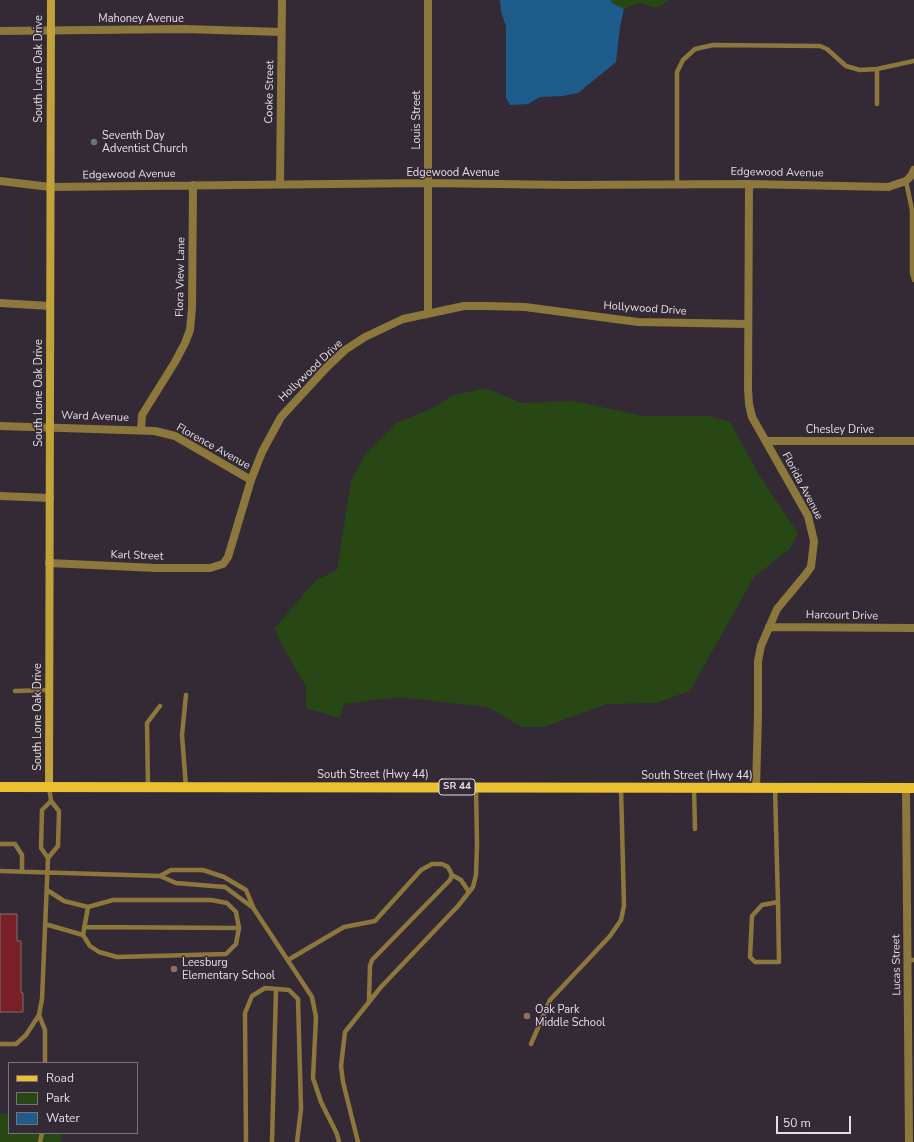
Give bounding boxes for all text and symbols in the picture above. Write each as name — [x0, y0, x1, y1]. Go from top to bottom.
street label: Mahoney Avenue — [98, 12, 184, 26]
street label: South Lone Oak Drive — [32, 15, 46, 123]
street label: Cooke Street — [263, 60, 277, 124]
street label: Louis Street — [410, 91, 424, 149]
place label: Seventh Day Adventist Church — [102, 129, 187, 155]
marker: Seventh Day Adventist Church — [89, 137, 99, 147]
street label: Edgewood Avenue — [406, 166, 500, 180]
street label: Edgewood Avenue — [730, 166, 824, 180]
street label: Edgewood Avenue — [82, 168, 176, 182]
street label: Flora View Lane — [174, 237, 188, 317]
street label: Hollywood Drive — [603, 300, 687, 318]
street label: Hollywood Drive — [276, 337, 346, 405]
street label: South Lone Oak Drive — [32, 339, 46, 447]
street label: Ward Avenue — [61, 409, 129, 425]
street label: Florence Avenue — [174, 421, 252, 473]
street label: Chesley Drive — [806, 423, 874, 437]
street label: Florida Avenue — [779, 450, 825, 522]
street label: Karl Street — [110, 548, 164, 564]
street label: Harcourt Drive — [806, 609, 878, 623]
street label: South Lone Oak Drive — [31, 663, 45, 771]
street label: South Street (Hwy 44) — [317, 768, 429, 782]
street label: South Street (Hwy 44) — [641, 769, 753, 783]
road number: SR 44 — [439, 779, 475, 795]
street label: Lucas Street — [890, 934, 904, 996]
place label: Leesburg Elementary School — [182, 956, 275, 982]
marker: Leesburg Elementary School — [169, 964, 179, 974]
place label: Oak Park Middle School — [535, 1003, 605, 1029]
marker: Oak Park Middle School — [522, 1011, 532, 1021]
legend — [8, 1062, 138, 1134]
text: Road — [46, 1070, 74, 1086]
text: Park — [46, 1090, 70, 1106]
scale bar — [778, 1108, 853, 1134]
text: Water — [46, 1110, 80, 1126]
text: 50 m — [783, 1115, 811, 1131]

